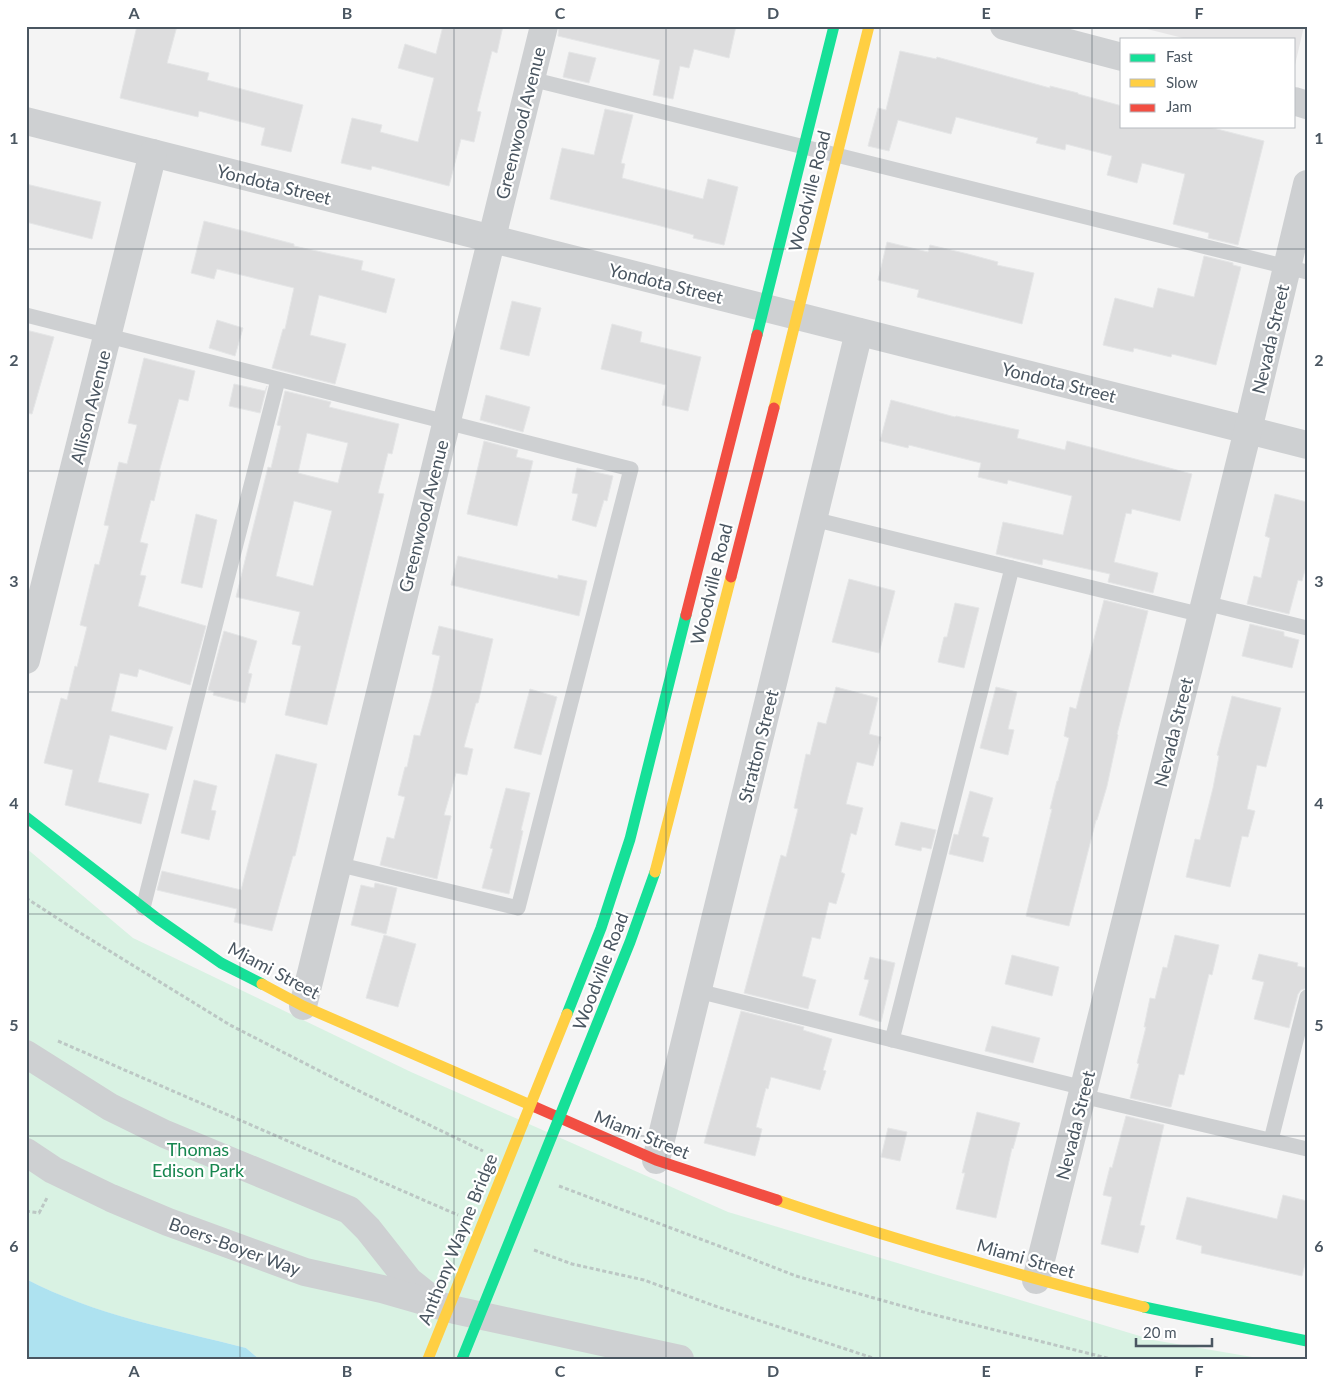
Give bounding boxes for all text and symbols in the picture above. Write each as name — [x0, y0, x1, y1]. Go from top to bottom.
text: A — [127, 3, 140, 22]
text: B — [342, 3, 352, 22]
text: C — [555, 3, 566, 22]
text: D — [767, 3, 779, 22]
text: E — [981, 3, 991, 22]
text: F — [1194, 3, 1204, 22]
legend — [1120, 38, 1296, 128]
street label: Greenwood Avenue — [490, 45, 550, 201]
text: Fast — [1166, 47, 1193, 65]
text: Slow — [1166, 73, 1198, 91]
text: Jam — [1166, 97, 1192, 115]
text: 1 — [9, 128, 19, 147]
street label: Woodville Road — [783, 128, 835, 254]
text: 1 — [1314, 128, 1324, 147]
street label: Yondota Street — [215, 159, 334, 209]
street label: Yondota Street — [607, 258, 726, 308]
street label: Nevada Street — [1247, 282, 1293, 396]
street label: Allison Avenue — [65, 348, 115, 466]
text: 2 — [9, 350, 19, 369]
text: 2 — [1314, 350, 1324, 369]
street label: Yondota Street — [1000, 357, 1119, 407]
street label: Greenwood Avenue — [393, 438, 453, 594]
street label: Woodville Road — [685, 521, 737, 647]
text: 3 — [9, 571, 19, 590]
text: 3 — [1314, 571, 1324, 590]
street label: Nevada Street — [1149, 675, 1197, 789]
street label: Stratton Street — [733, 687, 783, 805]
text: 4 — [9, 793, 19, 812]
text: 4 — [1314, 793, 1324, 812]
street label: Woodville Road — [567, 909, 633, 1033]
street label: Miami Street — [224, 937, 324, 1004]
text: 5 — [9, 1015, 19, 1034]
text: 5 — [1314, 1015, 1324, 1034]
street label: Nevada Street — [1051, 1068, 1099, 1182]
street label: Miami Street — [591, 1105, 693, 1163]
park label: Thomas Edison Park — [152, 1138, 245, 1181]
street label: Anthony Wayne Bridge — [413, 1150, 501, 1328]
street label: Boers-Boyer Way — [166, 1212, 304, 1280]
street label: Miami Street — [974, 1234, 1078, 1283]
text: 6 — [9, 1236, 19, 1255]
text: 6 — [1314, 1236, 1324, 1255]
scale bar — [1136, 1315, 1212, 1347]
text: 20 m — [1143, 1323, 1177, 1341]
text: A — [127, 1361, 140, 1380]
text: B — [342, 1361, 352, 1380]
text: C — [555, 1361, 566, 1380]
text: D — [767, 1361, 779, 1380]
text: E — [981, 1361, 991, 1380]
text: F — [1194, 1361, 1204, 1380]

